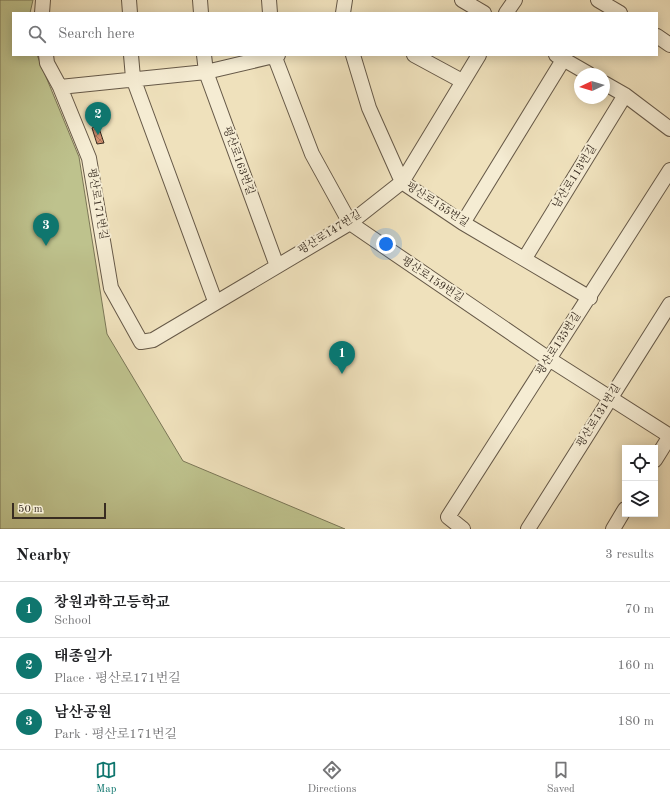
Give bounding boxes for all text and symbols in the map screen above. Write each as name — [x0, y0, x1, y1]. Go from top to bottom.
search box — [12, 12, 658, 56]
icon: search — [26, 23, 48, 45]
text: Search here — [58, 27, 135, 42]
north arrow — [574, 68, 610, 104]
pin: 2 — [85, 102, 111, 135]
street label: 평산로163번길 — [220, 125, 256, 197]
street label: 남산로113번길 — [550, 143, 599, 211]
street label: 평산로171번길 — [85, 167, 110, 241]
street label: 평산로155번길 — [404, 180, 471, 229]
street label: 평산로147번길 — [296, 208, 364, 257]
pin: 3 — [33, 213, 59, 246]
your location — [376, 234, 396, 254]
street label: 평산로159번길 — [399, 254, 466, 305]
street label: 평산로135번길 — [534, 310, 583, 377]
pin: 1 — [329, 341, 355, 374]
street label: 평산로131번길 — [574, 382, 623, 450]
map controls — [622, 445, 658, 517]
button: locate — [622, 445, 658, 481]
button: layers — [622, 481, 658, 517]
scale bar — [12, 501, 106, 520]
text: 50 m — [18, 504, 43, 515]
text: Nearby — [16, 547, 71, 564]
text: 3 results — [605, 548, 654, 561]
text: 창원과학고등학교 — [54, 596, 170, 611]
text: 1 — [25, 603, 33, 616]
text: 70 m — [625, 603, 654, 616]
text: School — [54, 614, 91, 627]
text: 태종일가 — [54, 650, 112, 665]
text: 2 — [25, 659, 33, 672]
text: 160 m — [617, 659, 654, 672]
text: Place · 평산로171번길 — [54, 672, 181, 685]
text: 남산공원 — [54, 706, 112, 721]
text: 3 — [25, 715, 33, 728]
text: 180 m — [617, 715, 654, 728]
text: Park · 평산로171번길 — [54, 728, 177, 741]
tab: Map — [95, 759, 117, 797]
tab: Directions — [308, 759, 356, 797]
tab: Saved — [547, 759, 575, 797]

